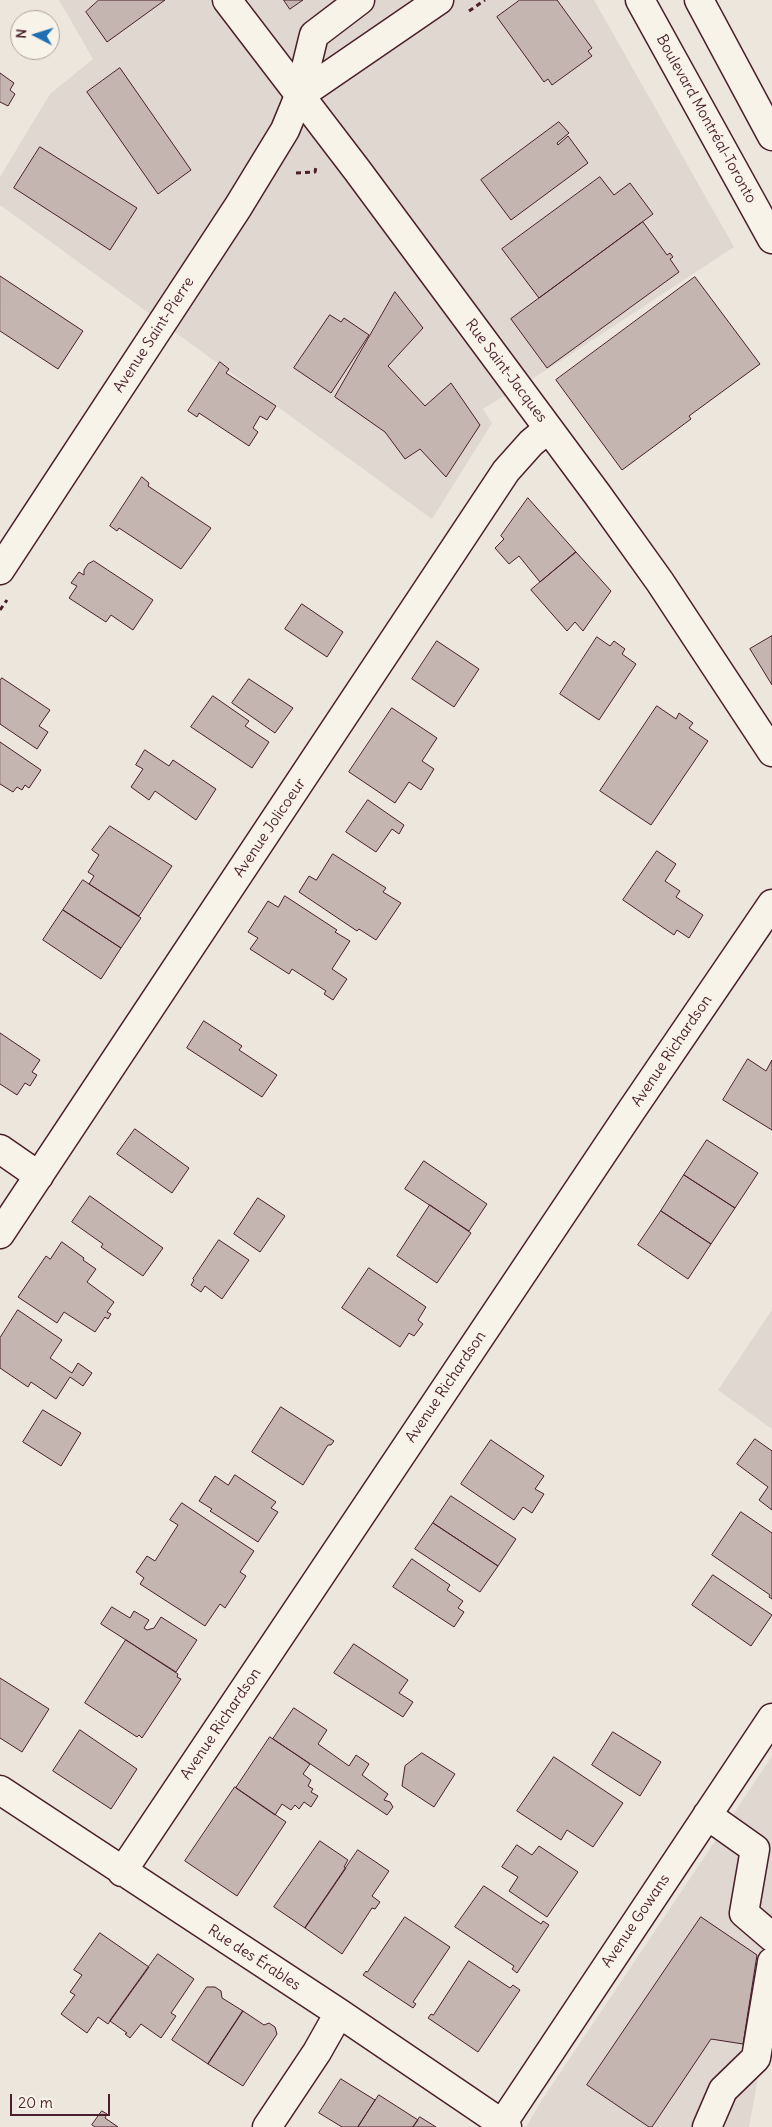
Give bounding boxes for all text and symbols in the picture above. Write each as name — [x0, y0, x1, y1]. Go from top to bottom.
north arrow — [10, 10, 60, 60]
text: N — [12, 28, 30, 39]
street label: Boulevard Montréal-Toronto — [652, 32, 760, 206]
street label: Avenue Saint-Pierre — [110, 274, 198, 396]
street label: Rue Saint-Jacques — [461, 316, 551, 426]
street label: Avenue Jolicoeur — [230, 775, 310, 881]
street label: Avenue Richardson — [628, 992, 716, 1110]
street label: Avenue Richardson — [402, 1328, 490, 1446]
street label: Avenue Richardson — [177, 1665, 265, 1783]
street label: Avenue Gowans — [598, 1871, 674, 1971]
street label: Rue des Érables — [204, 1921, 304, 1995]
scale bar — [12, 2084, 112, 2116]
text: 20 m — [18, 2093, 53, 2112]

